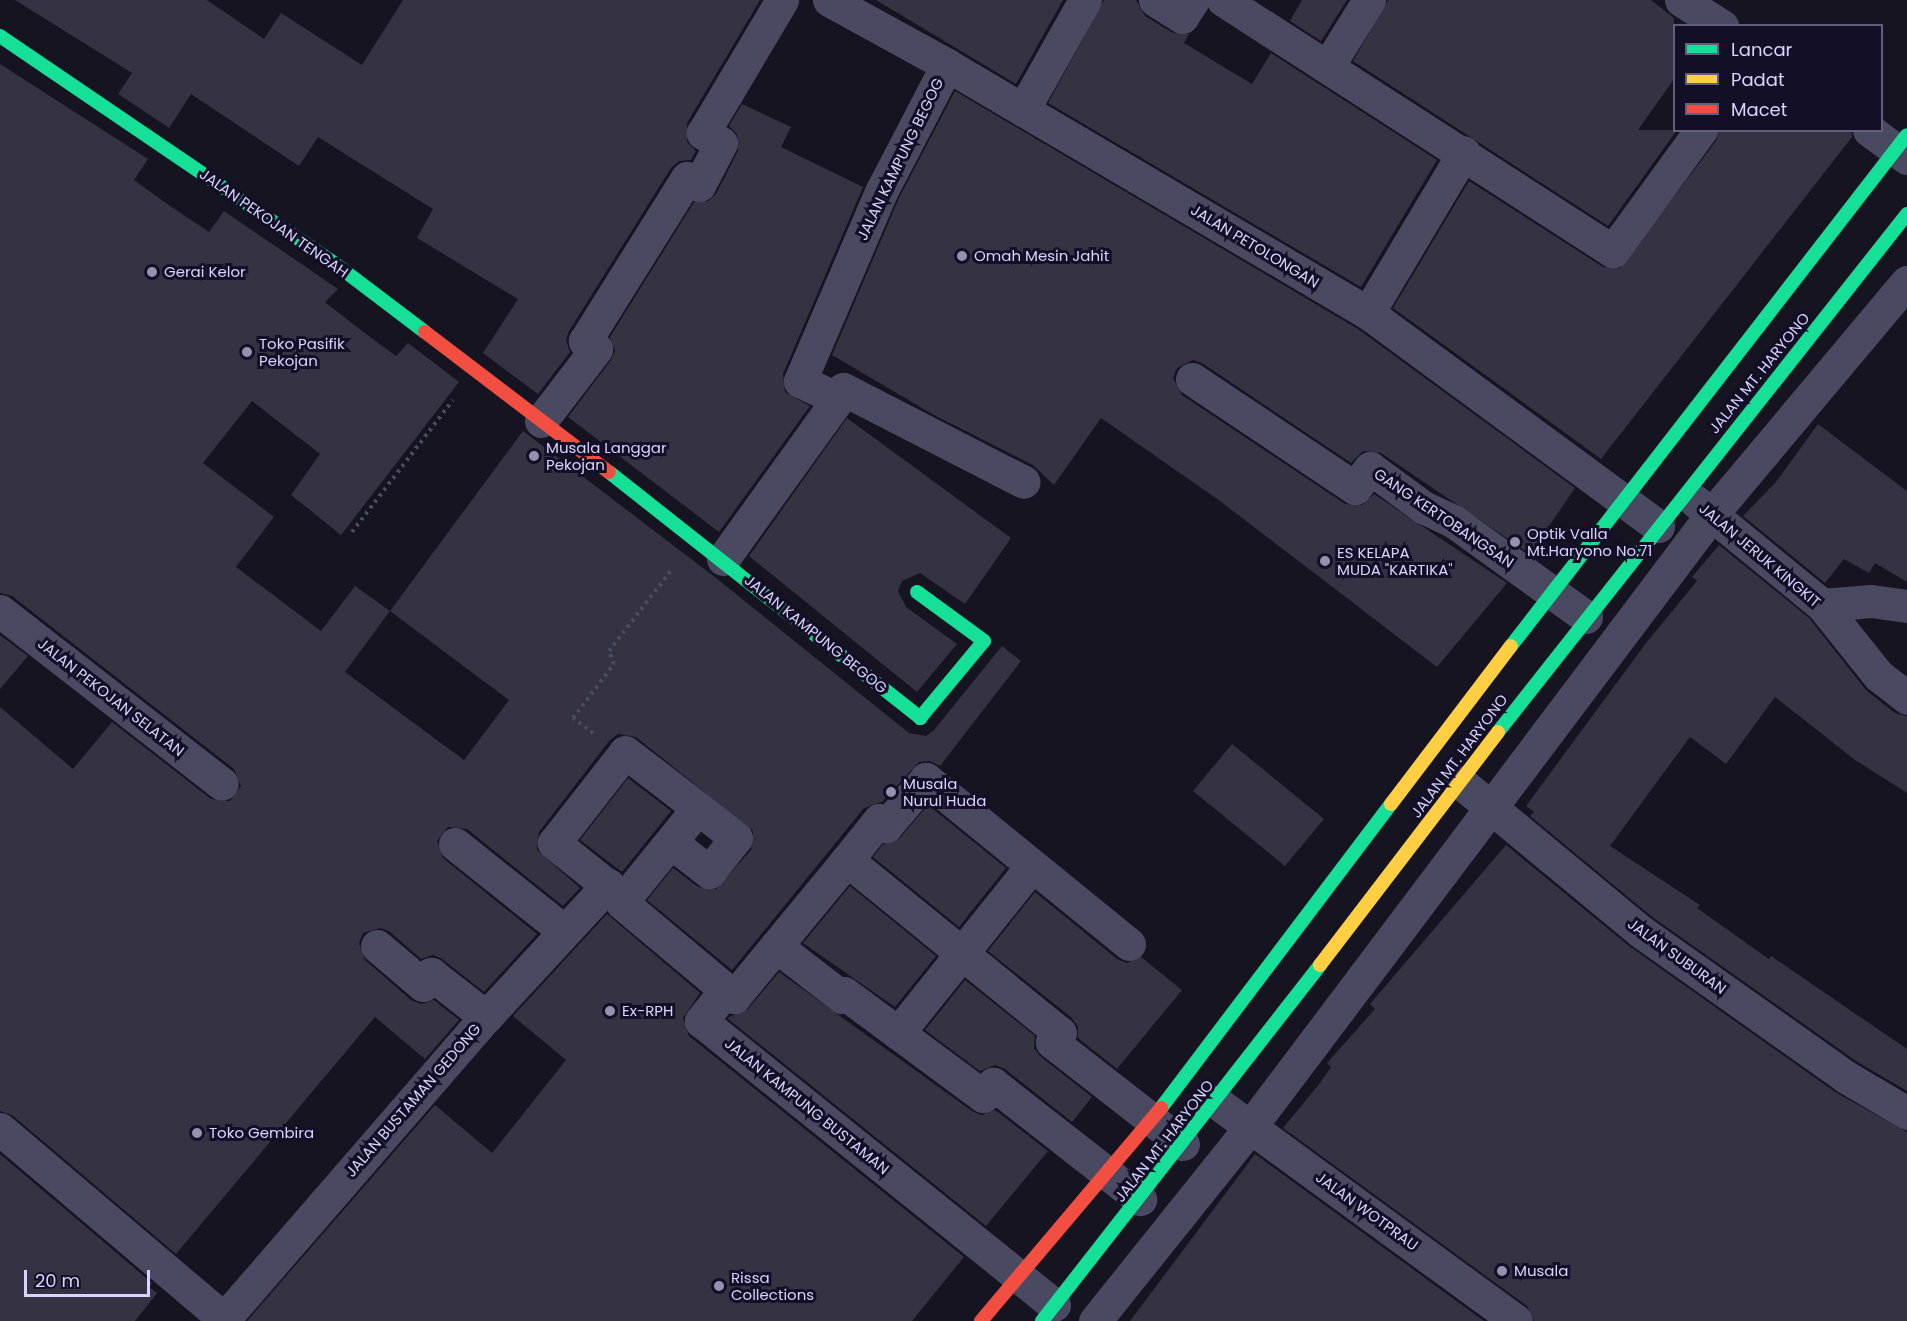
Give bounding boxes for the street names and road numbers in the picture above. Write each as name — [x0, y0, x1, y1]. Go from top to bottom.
street label: JALAN KAMPUNG BEGOG — [853, 75, 947, 243]
street label: JALAN PEKOJAN TENGAH — [196, 165, 352, 281]
street label: JALAN PETOLONGAN — [1188, 201, 1322, 291]
street label: JALAN MT. HARYONO — [1705, 309, 1813, 437]
street label: GANG KERTOBANGSAN — [1371, 464, 1517, 572]
street label: JALAN JERUK KINGKIT — [1696, 499, 1824, 611]
street label: JALAN KAMPUNG BEGOG — [741, 571, 891, 697]
street label: JALAN PEKOJAN SELATAN — [34, 634, 188, 760]
street label: JALAN MT. HARYONO — [1407, 691, 1511, 821]
street label: JALAN SUBURAN — [1624, 914, 1730, 998]
street label: JALAN BUSTAMAN GEDONG — [342, 1020, 484, 1180]
street label: JALAN KAMPUNG BUSTAMAN — [721, 1034, 893, 1178]
street label: JALAN MT. HARYONO — [1111, 1076, 1217, 1206]
street label: JALAN WOTPRAU — [1312, 1168, 1422, 1254]

